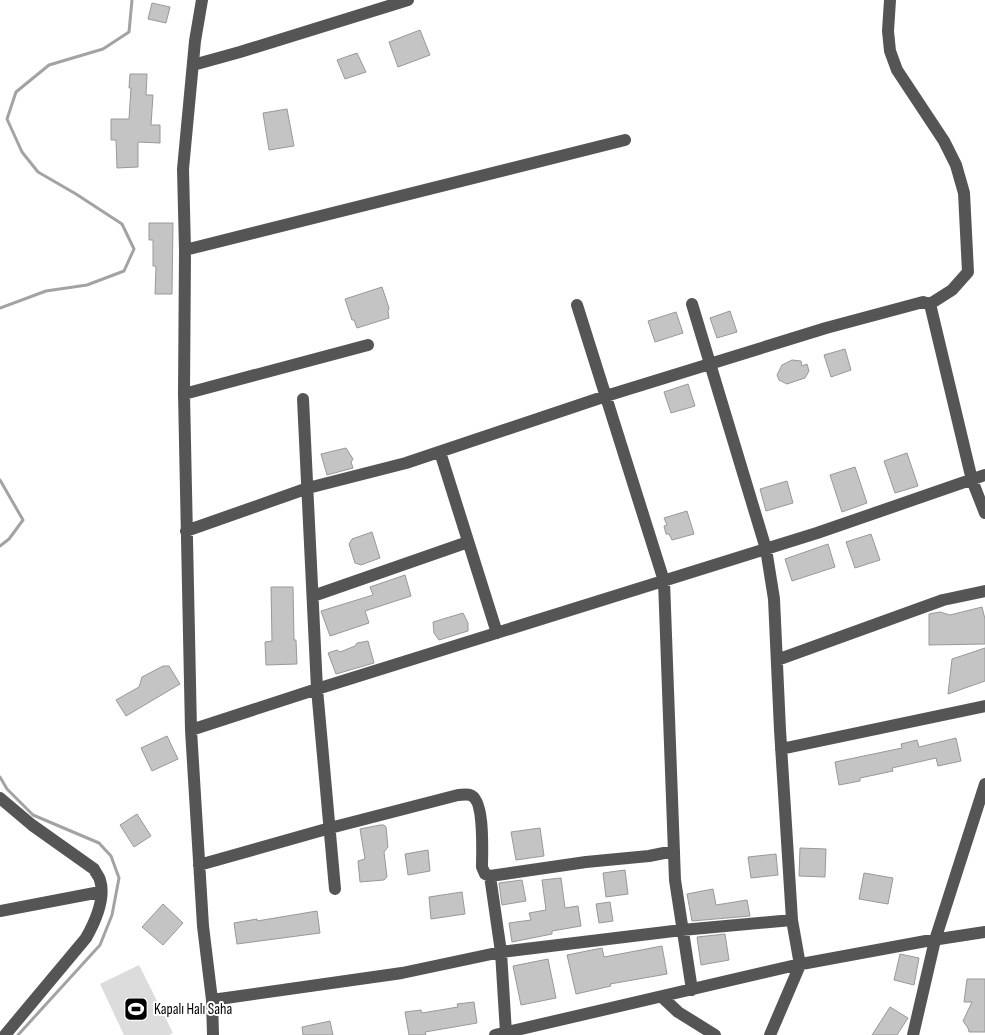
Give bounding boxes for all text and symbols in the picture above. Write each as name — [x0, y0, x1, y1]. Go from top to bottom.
sports icon: Kapalı Halı Saha — [123, 996, 149, 1022]
place label: Kapalı Halı Saha — [154, 1000, 232, 1019]

